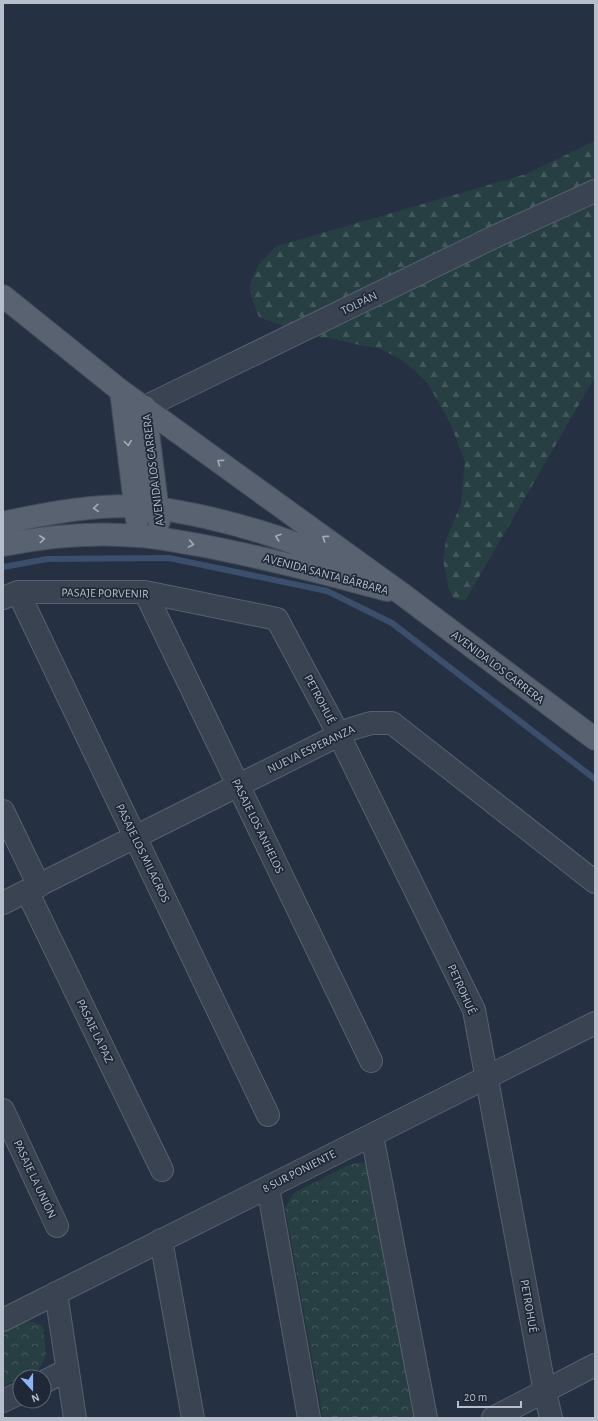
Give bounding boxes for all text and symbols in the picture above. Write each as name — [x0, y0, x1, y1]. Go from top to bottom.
street label: TOLPÁN — [338, 288, 379, 317]
street label: AVENIDA LOS CARRERA — [140, 413, 166, 527]
one-way arrow — [123, 440, 132, 446]
one-way arrow — [217, 459, 224, 467]
one-way arrow — [93, 504, 99, 513]
one-way arrow — [38, 534, 45, 543]
one-way arrow — [274, 534, 281, 542]
one-way arrow — [322, 536, 329, 543]
one-way arrow — [187, 539, 194, 548]
street label: AVENIDA SANTA BÁRBARA — [262, 551, 390, 596]
street label: PASAJE PORVENIR — [61, 586, 149, 600]
street label: AVENIDA LOS CARRERA — [449, 628, 547, 706]
street label: PETROHUÉ — [302, 672, 339, 726]
street label: NUEVA ESPERANZA — [265, 723, 357, 775]
street label: PASAJE LOS ANHELOS — [230, 777, 286, 875]
street label: PASAJE LOS MILAGROS — [114, 802, 172, 904]
street label: PETROHUÉ — [446, 962, 479, 1016]
street label: PASAJE LA PAZ — [74, 997, 116, 1065]
street label: PASAJE LA UNIÓN — [12, 1137, 59, 1220]
street label: 8 SUR PONIENTE — [261, 1147, 338, 1195]
street label: PETROHUÉ — [518, 1278, 541, 1334]
north arrow — [12, 1369, 52, 1409]
scale bar — [458, 1383, 521, 1409]
text: N — [30, 1391, 41, 1404]
text: 20 m — [464, 1391, 487, 1403]

